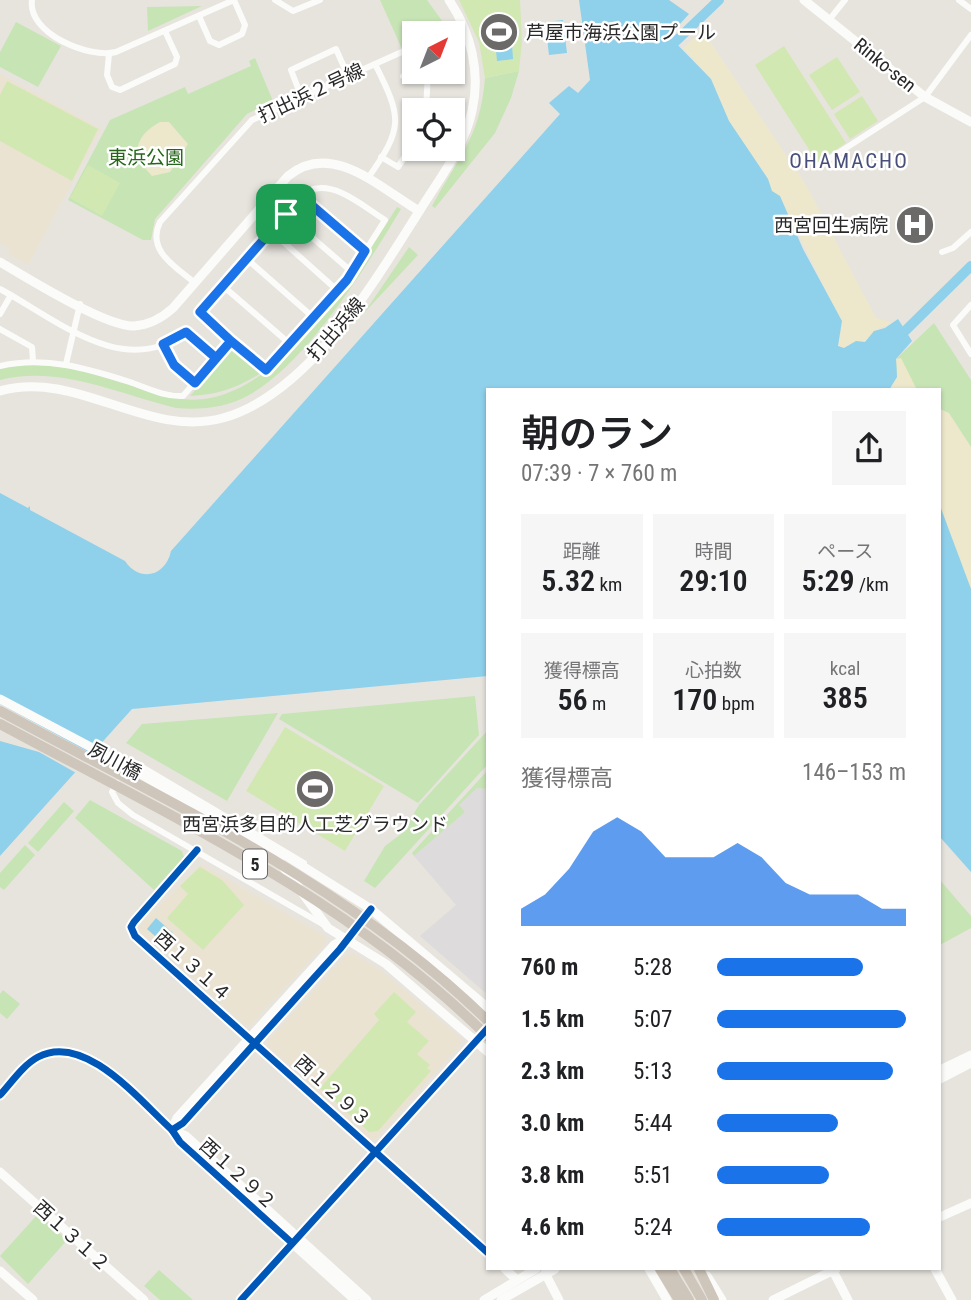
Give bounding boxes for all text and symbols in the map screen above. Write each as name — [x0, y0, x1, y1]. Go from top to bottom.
sports icon: 芦屋市海浜公園プール — [478, 11, 520, 53]
north arrow — [402, 21, 466, 84]
map controls — [402, 21, 465, 161]
place label: 芦屋市海浜公園プール — [526, 21, 716, 44]
street label: Rinko-sen — [849, 33, 921, 97]
street label: 打出浜２号線 — [254, 58, 368, 128]
button: locate — [402, 98, 465, 161]
park label: 東浜公園 — [108, 146, 184, 169]
district label: OHAMACHO — [789, 149, 909, 173]
pin — [256, 184, 316, 244]
icon: arrive — [267, 195, 305, 233]
hospital icon: 西宮回生病院 — [894, 204, 936, 246]
place label: 西宮回生病院 — [774, 214, 888, 237]
street label: 打出浜線 — [302, 293, 370, 365]
button: share — [832, 411, 906, 485]
text: 朝のラン — [521, 412, 673, 456]
text: 07:39 · 7 × 760 m — [521, 460, 677, 487]
text: 距離 — [563, 540, 601, 563]
text: 時間 — [694, 540, 733, 563]
text: ペース — [817, 540, 873, 563]
text: 5.32 — [541, 563, 595, 598]
text: 29:10 — [679, 563, 748, 598]
text: 5:29 — [801, 563, 855, 598]
text: km — [595, 573, 622, 596]
text: /km — [855, 573, 889, 596]
text: kcal — [830, 657, 860, 680]
text: 獲得標高 — [544, 659, 620, 682]
text: 心拍数 — [685, 659, 742, 682]
text: 385 — [823, 680, 868, 715]
text: 56 — [557, 682, 588, 717]
text: 170 — [672, 682, 717, 717]
text: m — [588, 692, 606, 715]
text: bpm — [717, 692, 755, 715]
street label: 夙川橋 — [84, 737, 146, 785]
text: 146–153 m — [802, 759, 906, 786]
text: 獲得標高 — [521, 765, 613, 792]
sports icon: 西宮浜多目的人工芝グラウンド — [294, 768, 336, 810]
place label: 西宮浜多目的人工芝グラウンド — [182, 813, 448, 836]
road number: 5 — [243, 850, 267, 878]
street label: 西１３１４ — [150, 926, 236, 1006]
text: 760 m — [521, 954, 578, 981]
text: 5:28 — [633, 954, 672, 981]
text: 1.5 km — [521, 1006, 584, 1033]
text: 5:07 — [633, 1006, 672, 1033]
street label: 西１２９３ — [290, 1051, 376, 1131]
text: 2.3 km — [521, 1058, 584, 1085]
text: 5:13 — [633, 1058, 672, 1085]
text: 3.0 km — [521, 1110, 584, 1137]
text: 5:44 — [633, 1110, 672, 1137]
street label: 西１２９２ — [195, 1134, 281, 1214]
text: 3.8 km — [521, 1162, 584, 1189]
text: 5:51 — [633, 1162, 672, 1189]
street label: 西１３１２ — [29, 1196, 115, 1276]
text: 4.6 km — [521, 1214, 584, 1241]
text: 5:24 — [633, 1214, 672, 1241]

